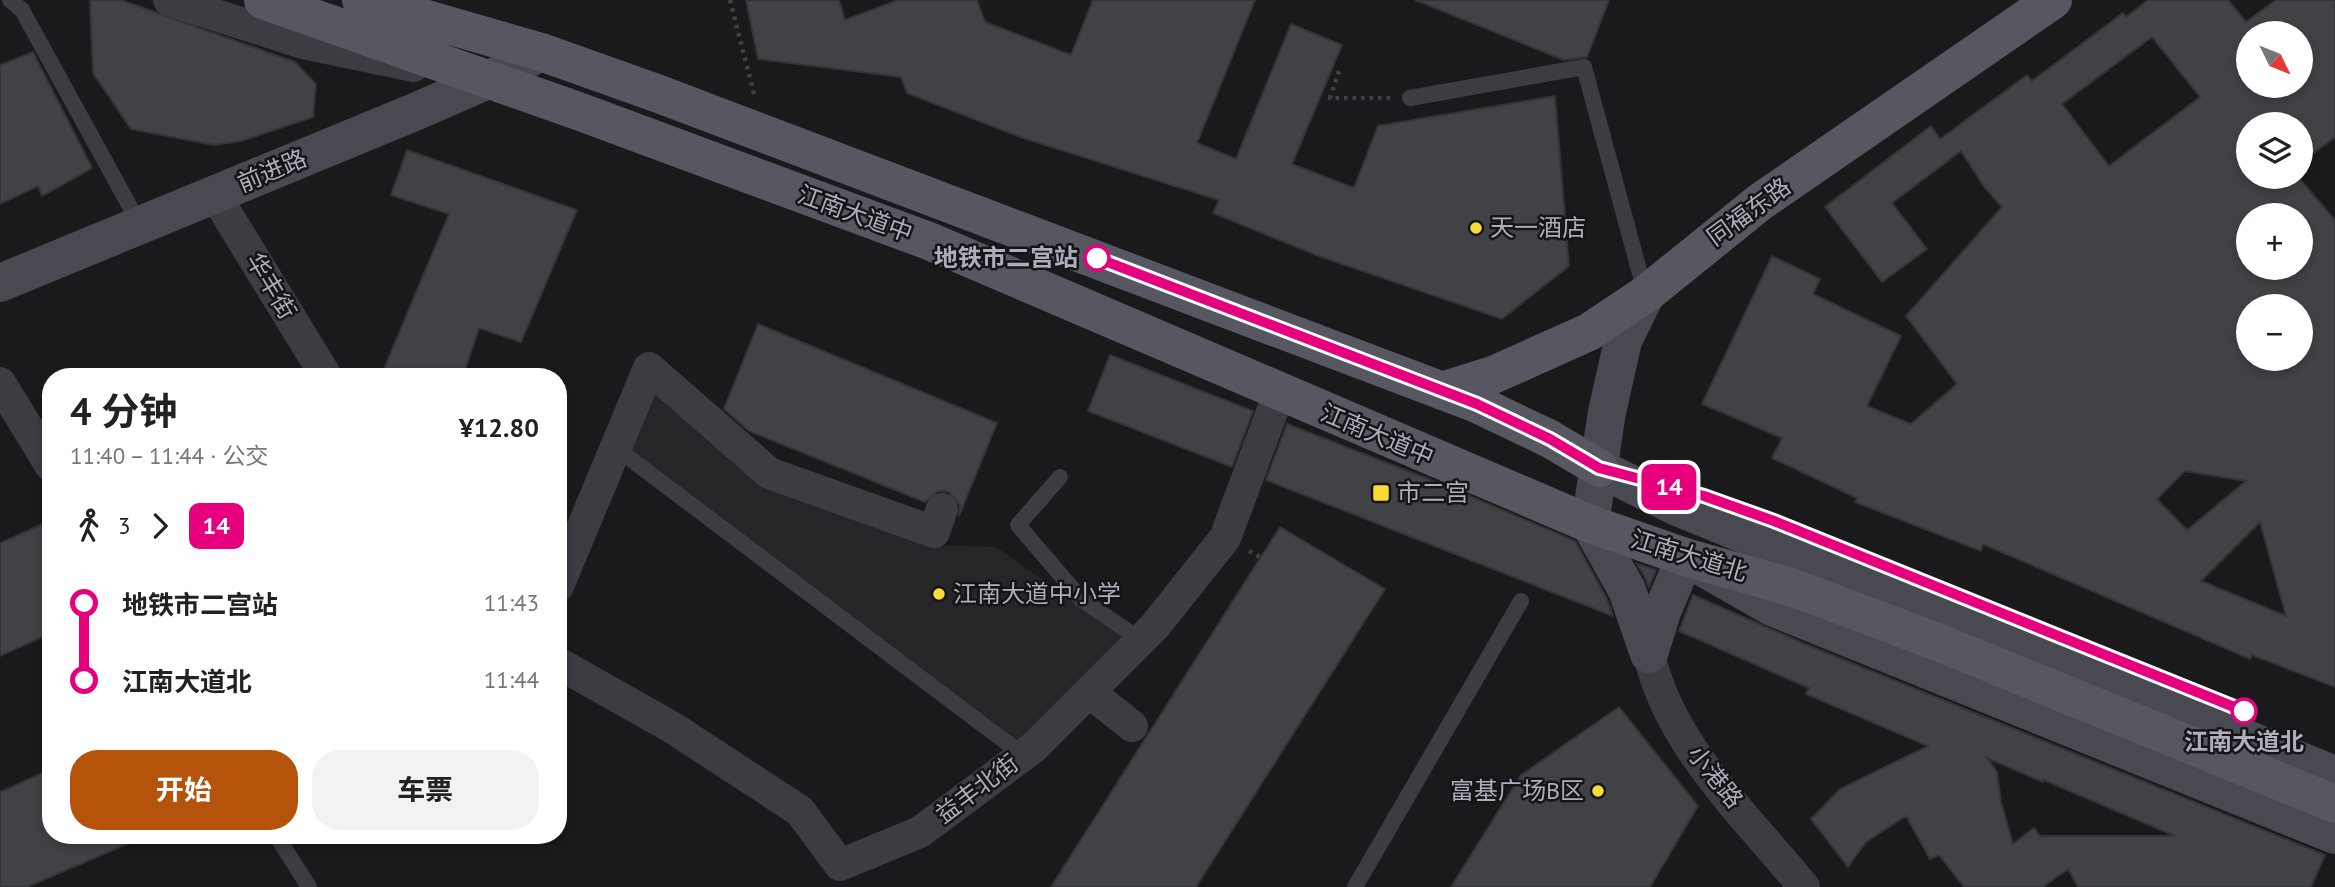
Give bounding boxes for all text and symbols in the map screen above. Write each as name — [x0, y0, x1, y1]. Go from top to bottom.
north arrow — [2236, 21, 2314, 98]
map controls — [2236, 21, 2313, 371]
button: layers — [2236, 112, 2313, 189]
street label: 前进路 — [233, 142, 311, 199]
street label: 同福东路 — [1701, 171, 1797, 252]
street label: 江南大道中 — [793, 178, 917, 249]
button: + — [2236, 203, 2313, 280]
place label: 天一酒店 — [1490, 212, 1586, 243]
marker: 天一酒店 — [1468, 220, 1484, 236]
place label: 地铁市二宫站 — [934, 242, 1078, 273]
marker: 地铁市二宫站 — [1084, 245, 1110, 271]
street label: 华丰街 — [240, 247, 303, 325]
button: − — [2236, 294, 2313, 371]
text: 4 分钟 — [70, 386, 177, 435]
street label: 江南大道中 — [1316, 397, 1438, 472]
text: ¥12.80 — [459, 411, 539, 444]
text: 11:40 – 11:44 · 公交 — [70, 441, 269, 470]
line badge: 14 — [1638, 464, 1700, 510]
text: 14 — [1655, 471, 1683, 502]
place label: 市二宫 — [1397, 477, 1469, 508]
marker: 市二宫 — [1371, 483, 1391, 503]
icon: walk — [70, 507, 108, 545]
icon: forward — [141, 507, 179, 545]
text: 14 — [203, 510, 230, 541]
text: 3 — [118, 511, 131, 540]
street label: 江南大道北 — [1627, 523, 1751, 588]
place label: 江南大道中小学 — [953, 578, 1121, 609]
marker: 江南大道中小学 — [931, 586, 947, 602]
text: 地铁市二宫站 — [122, 588, 278, 621]
text: 11:43 — [484, 588, 539, 617]
text: 江南大道北 — [122, 665, 252, 698]
text: 11:44 — [484, 665, 539, 694]
marker: 江南大道北 — [2231, 698, 2257, 724]
place label: 江南大道北 — [2184, 726, 2304, 757]
street label: 小港路 — [1681, 739, 1750, 814]
street label: 益丰北街 — [929, 747, 1024, 830]
button: 开始 — [70, 750, 298, 830]
button: 车票 — [312, 750, 539, 830]
place label: 富基广场B区 — [1450, 775, 1584, 806]
marker: 富基广场B区 — [1590, 783, 1606, 799]

